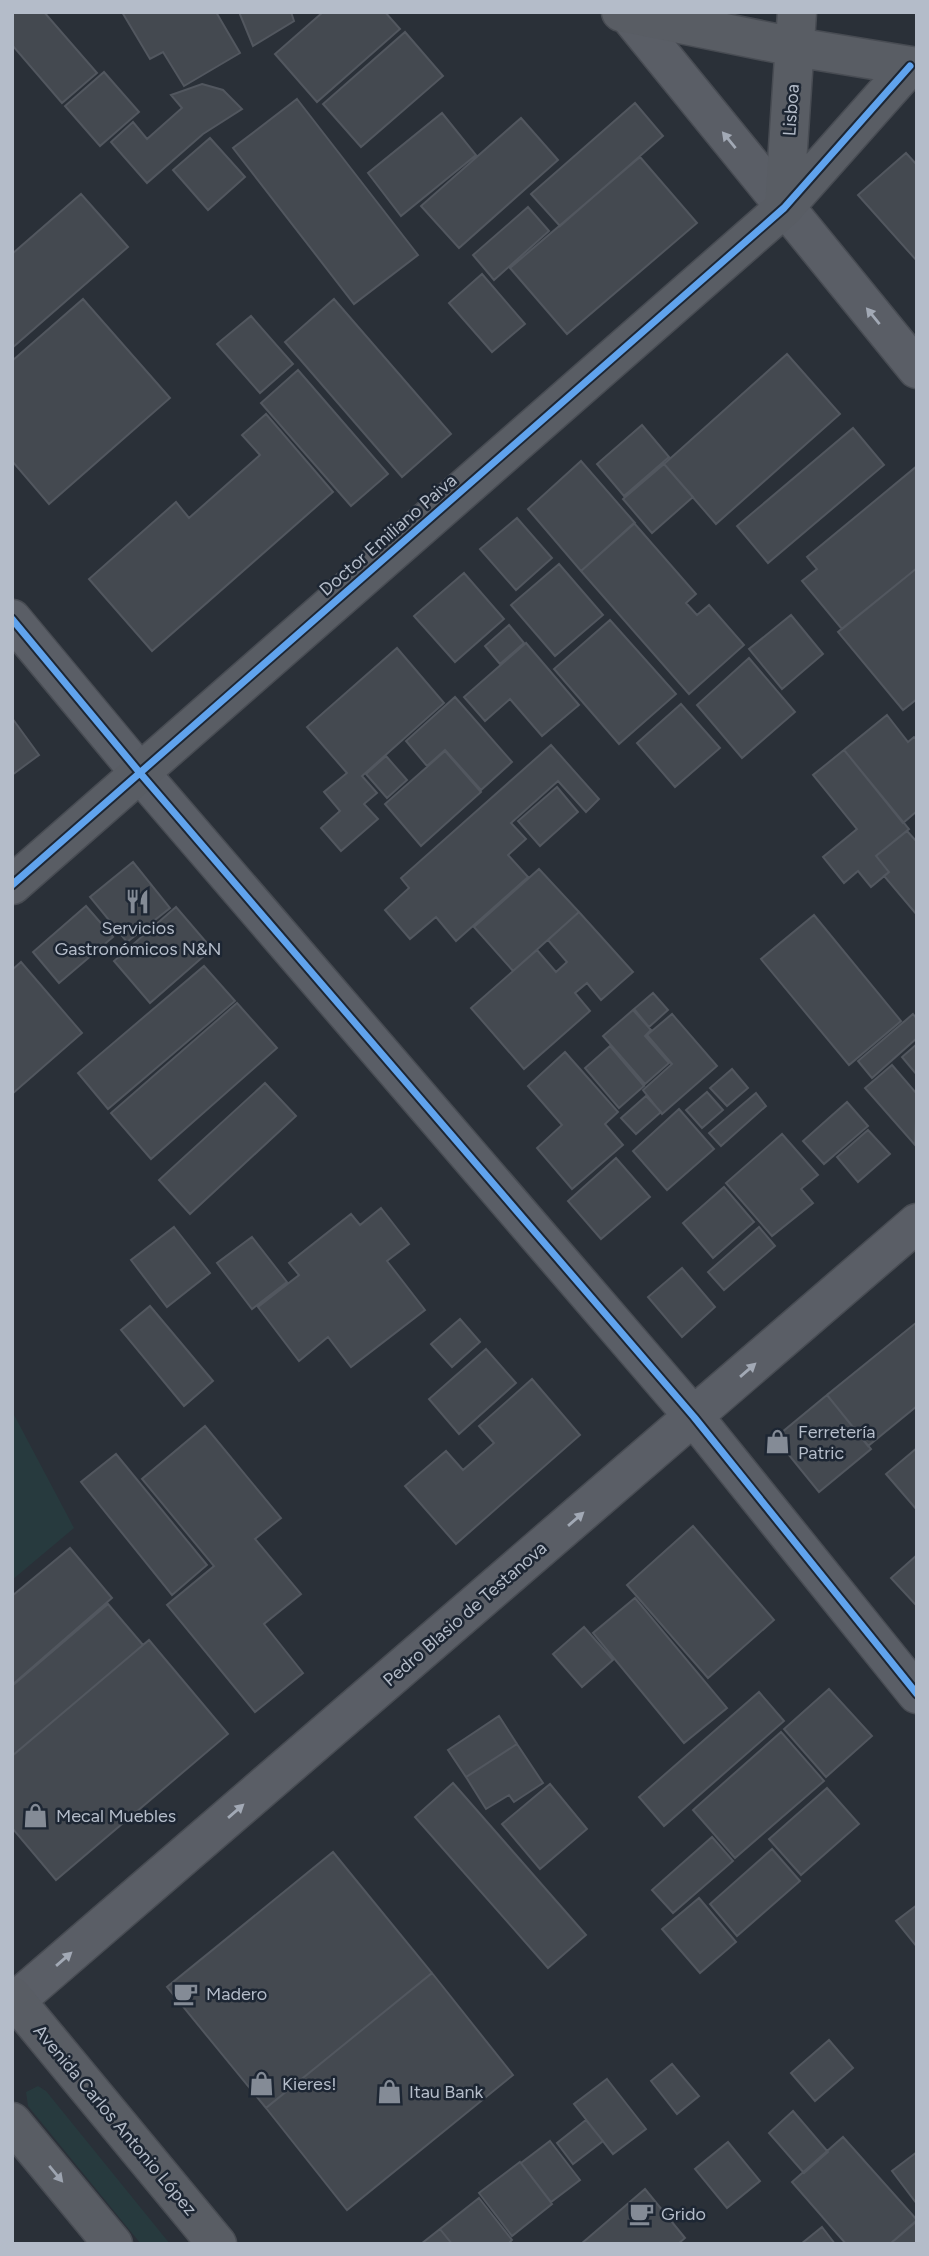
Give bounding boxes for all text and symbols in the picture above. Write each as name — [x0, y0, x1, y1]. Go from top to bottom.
street label: Lisboa — [778, 83, 804, 137]
one-way arrow — [722, 131, 737, 149]
one-way arrow — [866, 307, 881, 325]
street label: Doctor Emiliano Paiva — [315, 469, 461, 601]
restaurant icon: Servicios Gastronómicos N&N — [124, 887, 152, 915]
place label: Servicios Gastronómicos N&N — [54, 917, 222, 960]
one-way arrow — [740, 1363, 757, 1378]
place label: Ferretería Patric — [798, 1421, 876, 1464]
shop icon: Ferretería Patric — [764, 1428, 792, 1456]
one-way arrow — [567, 1511, 585, 1527]
street label: Pedro Blasio de Testanova — [379, 1537, 551, 1691]
shop icon: Mecal Muebles — [22, 1802, 50, 1830]
one-way arrow — [227, 1803, 245, 1819]
place label: Mecal Muebles — [56, 1805, 176, 1827]
one-way arrow — [55, 1952, 72, 1967]
cafe icon: Madero — [172, 1980, 200, 2008]
place label: Madero — [206, 1983, 267, 2005]
street label: Avenida Carlos Antonio López — [29, 2020, 201, 2220]
shop icon: Kieres! — [248, 2070, 276, 2098]
place label: Kieres! — [282, 2073, 337, 2095]
shop icon: Itau Bank — [375, 2078, 403, 2106]
place label: Itau Bank — [409, 2081, 484, 2103]
one-way arrow — [48, 2165, 63, 2183]
cafe icon: Grido — [627, 2200, 655, 2228]
place label: Grido — [661, 2203, 706, 2225]

